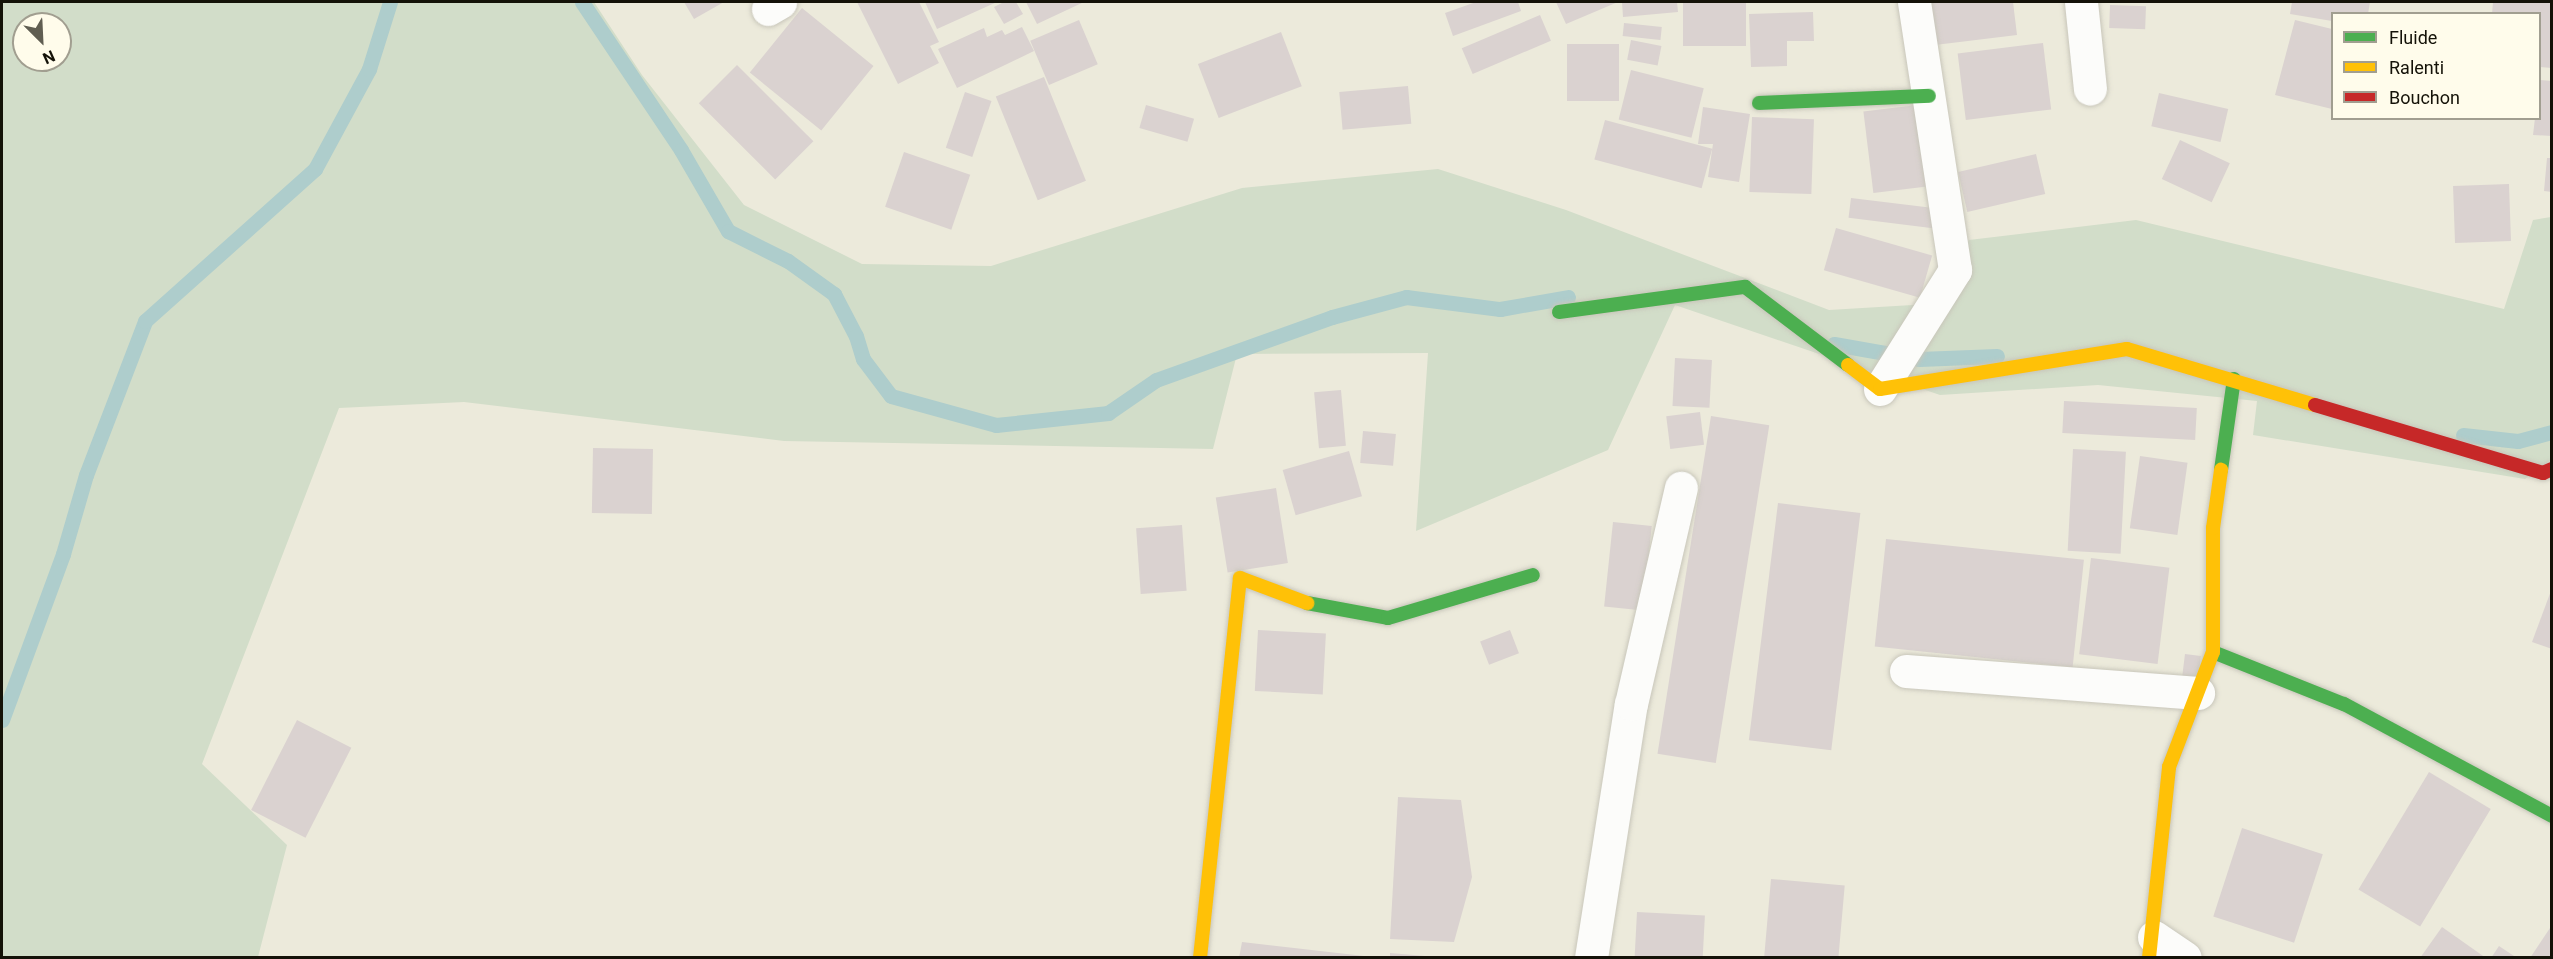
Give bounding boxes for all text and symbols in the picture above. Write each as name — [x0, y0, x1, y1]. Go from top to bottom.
north arrow — [12, 12, 72, 72]
legend — [2331, 12, 2541, 120]
text: Fluide — [2389, 27, 2437, 48]
text: N — [40, 46, 58, 68]
text: Ralenti — [2389, 57, 2444, 78]
text: Bouchon — [2389, 87, 2460, 108]

